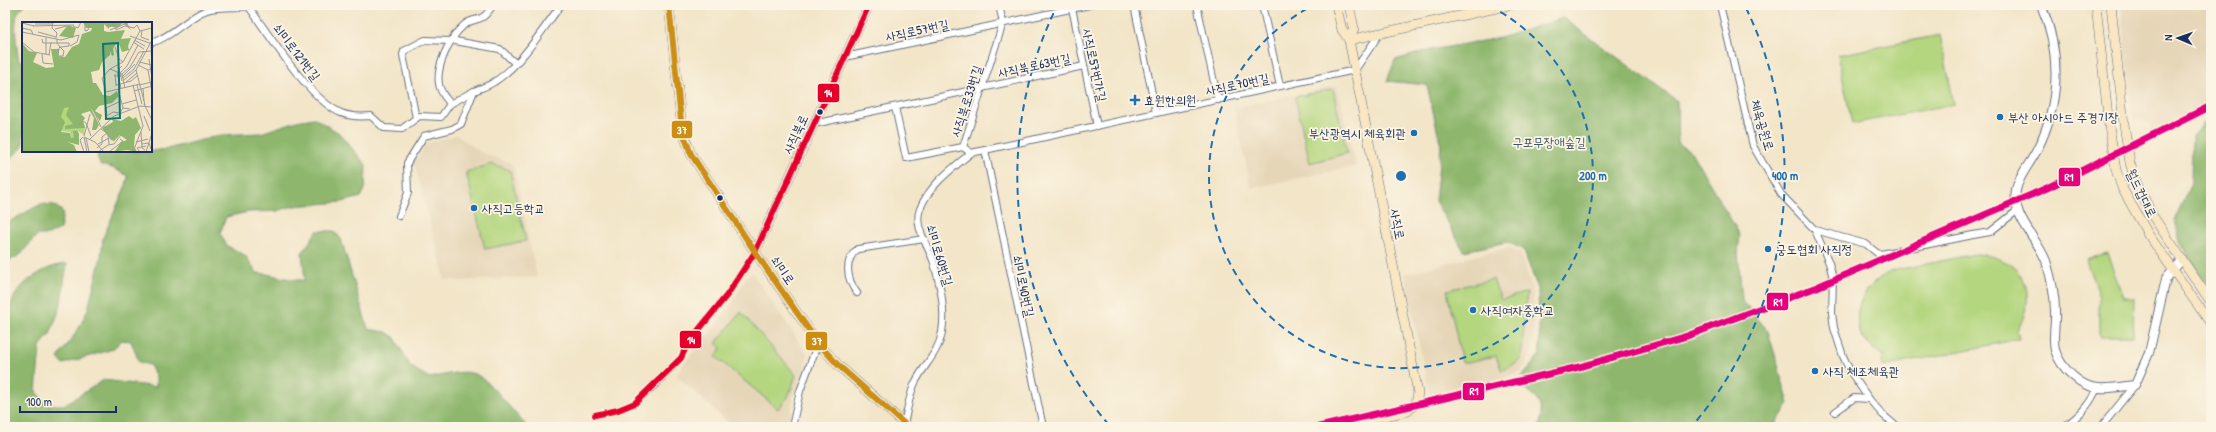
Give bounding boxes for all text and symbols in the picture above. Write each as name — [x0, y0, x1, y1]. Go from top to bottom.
street label: 사직로57번길 — [883, 15, 950, 46]
north arrow — [2158, 18, 2198, 58]
street label: 쇠미로121번길 — [269, 20, 325, 84]
inset map — [22, 22, 152, 152]
street label: 사직로57번가길 — [1078, 26, 1112, 103]
text: N — [2161, 34, 2175, 41]
street label: 사직북로63번길 — [995, 49, 1072, 82]
street label: 사직북로33번길 — [946, 63, 986, 140]
street label: 사직로70번길 — [1203, 68, 1270, 100]
line badge: 14 — [817, 83, 840, 103]
text: 14 — [824, 86, 832, 100]
place label: 효원한의원 — [1144, 91, 1196, 109]
marker: 효원한의원 — [1129, 94, 1141, 106]
street label: 체육공원로 — [1747, 97, 1779, 153]
unlabelled marker — [815, 107, 825, 117]
place label: 부산 아시아드 주경기장 — [2008, 108, 2119, 126]
street label: 사직북로 — [778, 111, 812, 158]
marker: 부산 아시아드 주경기장 — [1995, 112, 2005, 122]
line badge: 37 — [671, 120, 693, 139]
text: 37 — [677, 123, 688, 137]
place label: 부산광역시 체육회관 — [1309, 124, 1406, 142]
marker: 부산광역시 체육회관 — [1409, 128, 1419, 138]
park label: 구포무장애숲길 — [1512, 133, 1586, 151]
street label: 월드컵대로 — [2122, 166, 2162, 220]
text: 200 m — [1579, 167, 1607, 184]
text: 400 m — [1772, 167, 1798, 184]
line badge: R1 — [2058, 167, 2081, 187]
centre of rings — [1394, 169, 1408, 183]
text: R1 — [2065, 170, 2074, 184]
unlabelled marker — [715, 193, 725, 203]
place label: 사직고등학교 — [481, 199, 545, 217]
marker: 사직고등학교 — [469, 203, 479, 213]
street label: 사직로 — [1386, 206, 1410, 241]
street label: 쇠미로60번길 — [922, 222, 958, 288]
place label: 궁도협회 사직정 — [1776, 240, 1852, 258]
marker: 궁도협회 사직정 — [1763, 244, 1773, 254]
street label: 쇠미로 — [767, 252, 799, 288]
street label: 쇠미로40번길 — [1009, 253, 1039, 319]
line badge: R1 — [1766, 292, 1789, 311]
text: R1 — [1774, 295, 1783, 309]
place label: 사직여자중학교 — [1480, 301, 1554, 319]
marker: 사직여자중학교 — [1468, 305, 1478, 315]
line badge: 14 — [679, 330, 702, 349]
line badge: 37 — [805, 331, 828, 351]
text: 14 — [687, 333, 695, 347]
text: 37 — [812, 334, 823, 348]
place label: 사직 체조체육관 — [1822, 362, 1899, 380]
marker: 사직 체조체육관 — [1810, 366, 1820, 376]
line badge: R1 — [1462, 382, 1485, 401]
text: R1 — [1470, 384, 1479, 398]
scale bar — [20, 388, 116, 414]
text: 100 m — [26, 393, 52, 410]

